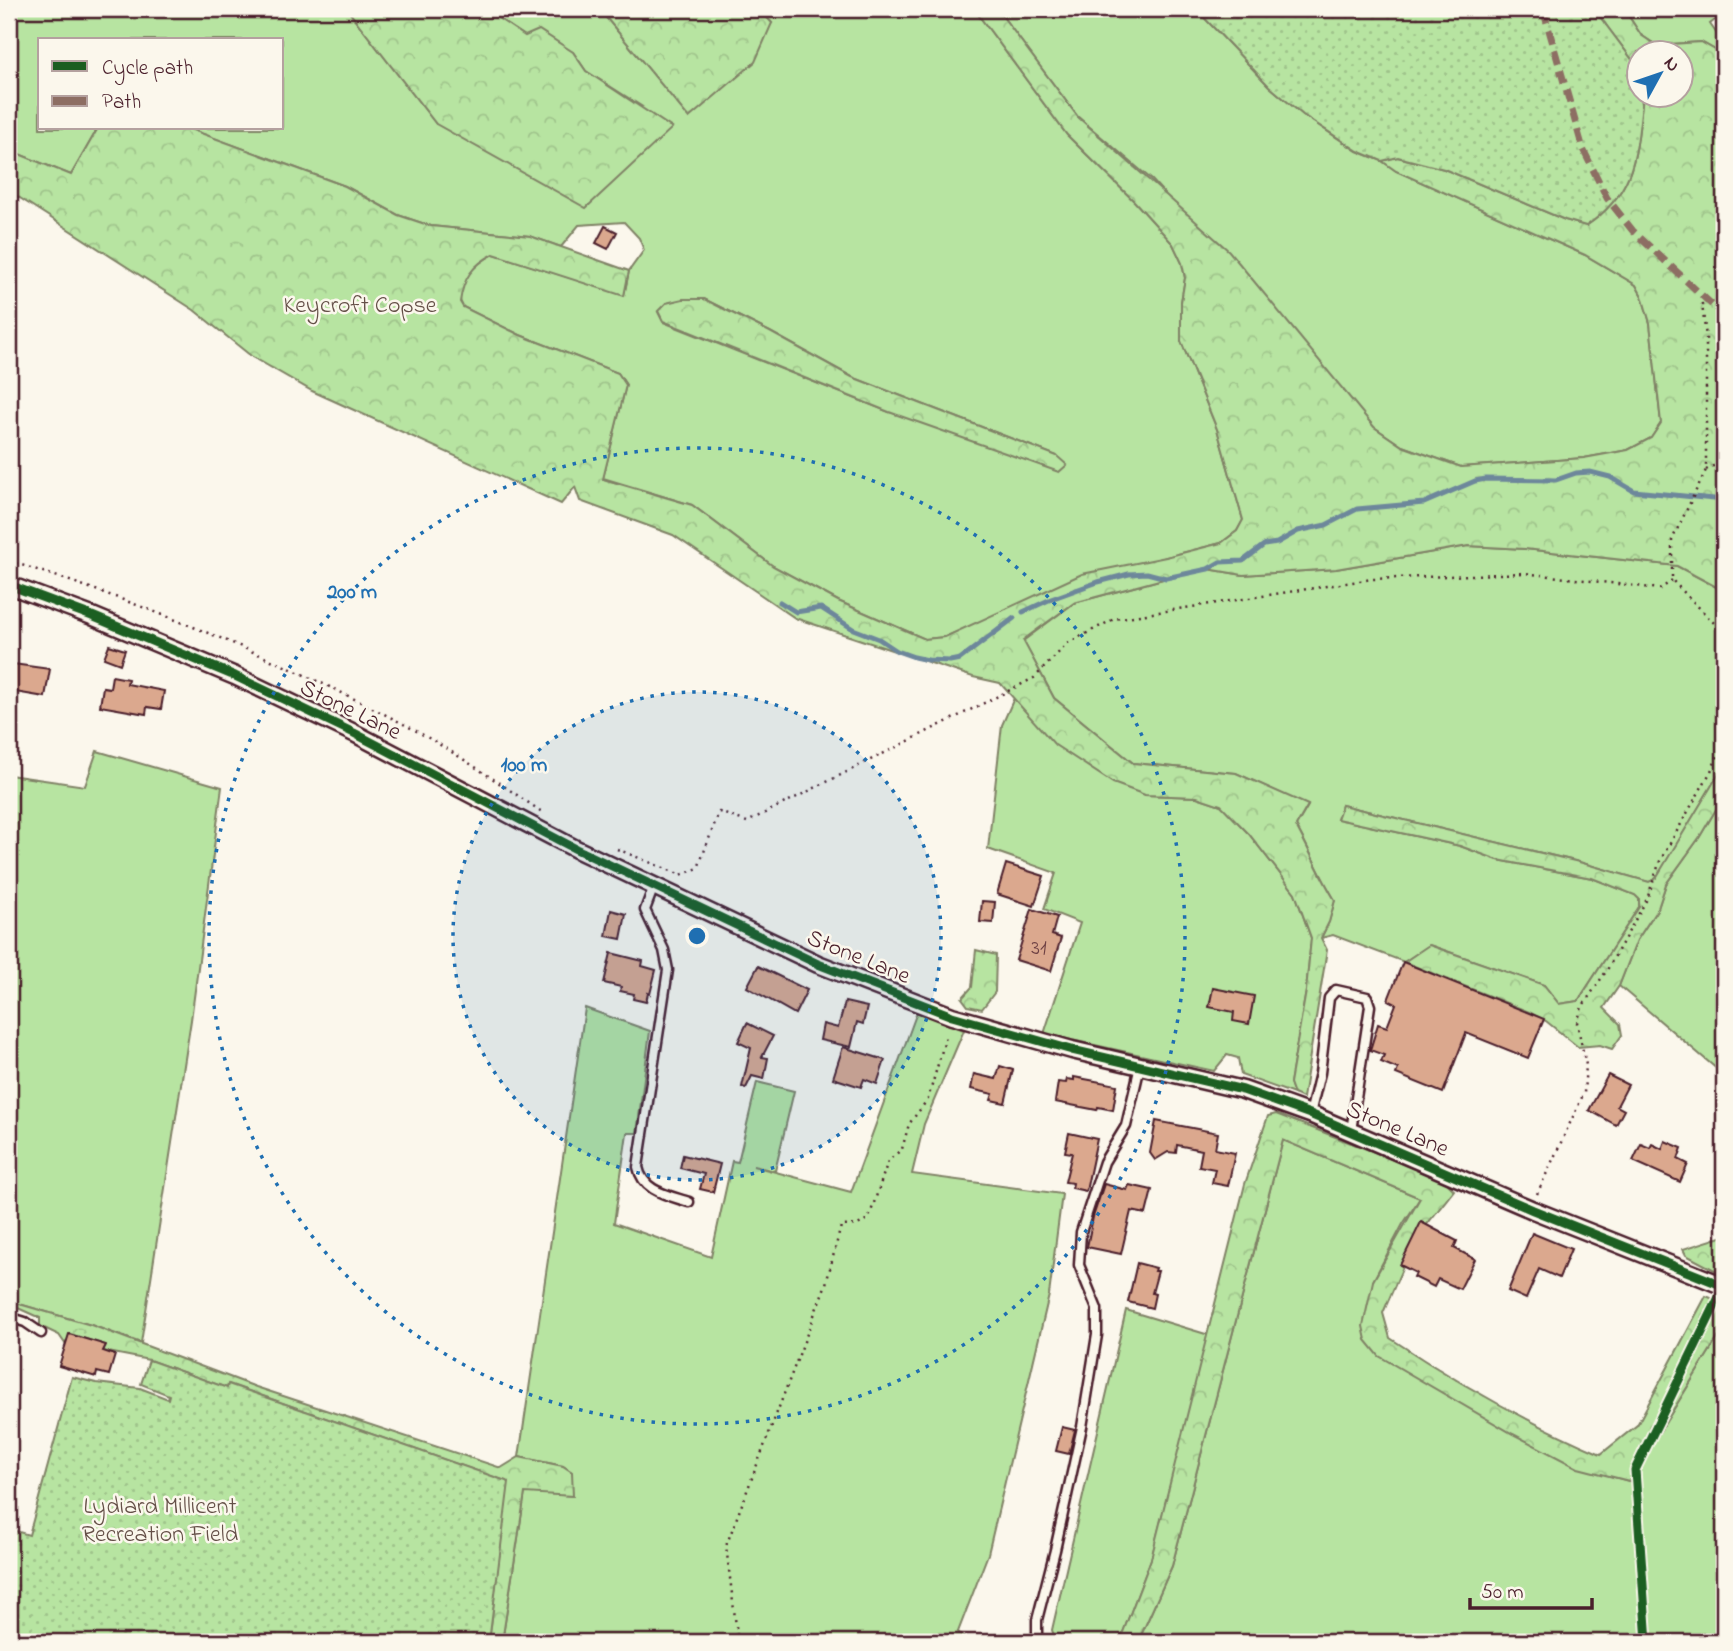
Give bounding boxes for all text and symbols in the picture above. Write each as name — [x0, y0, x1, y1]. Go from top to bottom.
legend — [38, 38, 284, 130]
north arrow — [1624, 38, 1694, 108]
text: N — [1657, 51, 1686, 78]
text: Cycle path — [102, 54, 193, 86]
text: Path — [102, 88, 141, 118]
park label: Keycroft Copse — [284, 289, 437, 325]
text: 200 m — [326, 578, 377, 608]
street label: Stone Lane — [293, 671, 407, 751]
text: 100 m — [501, 751, 547, 781]
street label: Stone Lane — [801, 921, 915, 995]
centre of rings — [685, 924, 709, 948]
house number: 31 — [1031, 934, 1047, 964]
street label: Stone Lane — [1340, 1093, 1454, 1167]
park label: Lydiard Millicent Recreation Field — [82, 1490, 239, 1553]
scale bar — [1470, 1567, 1593, 1611]
text: 50 m — [1481, 1578, 1524, 1608]

